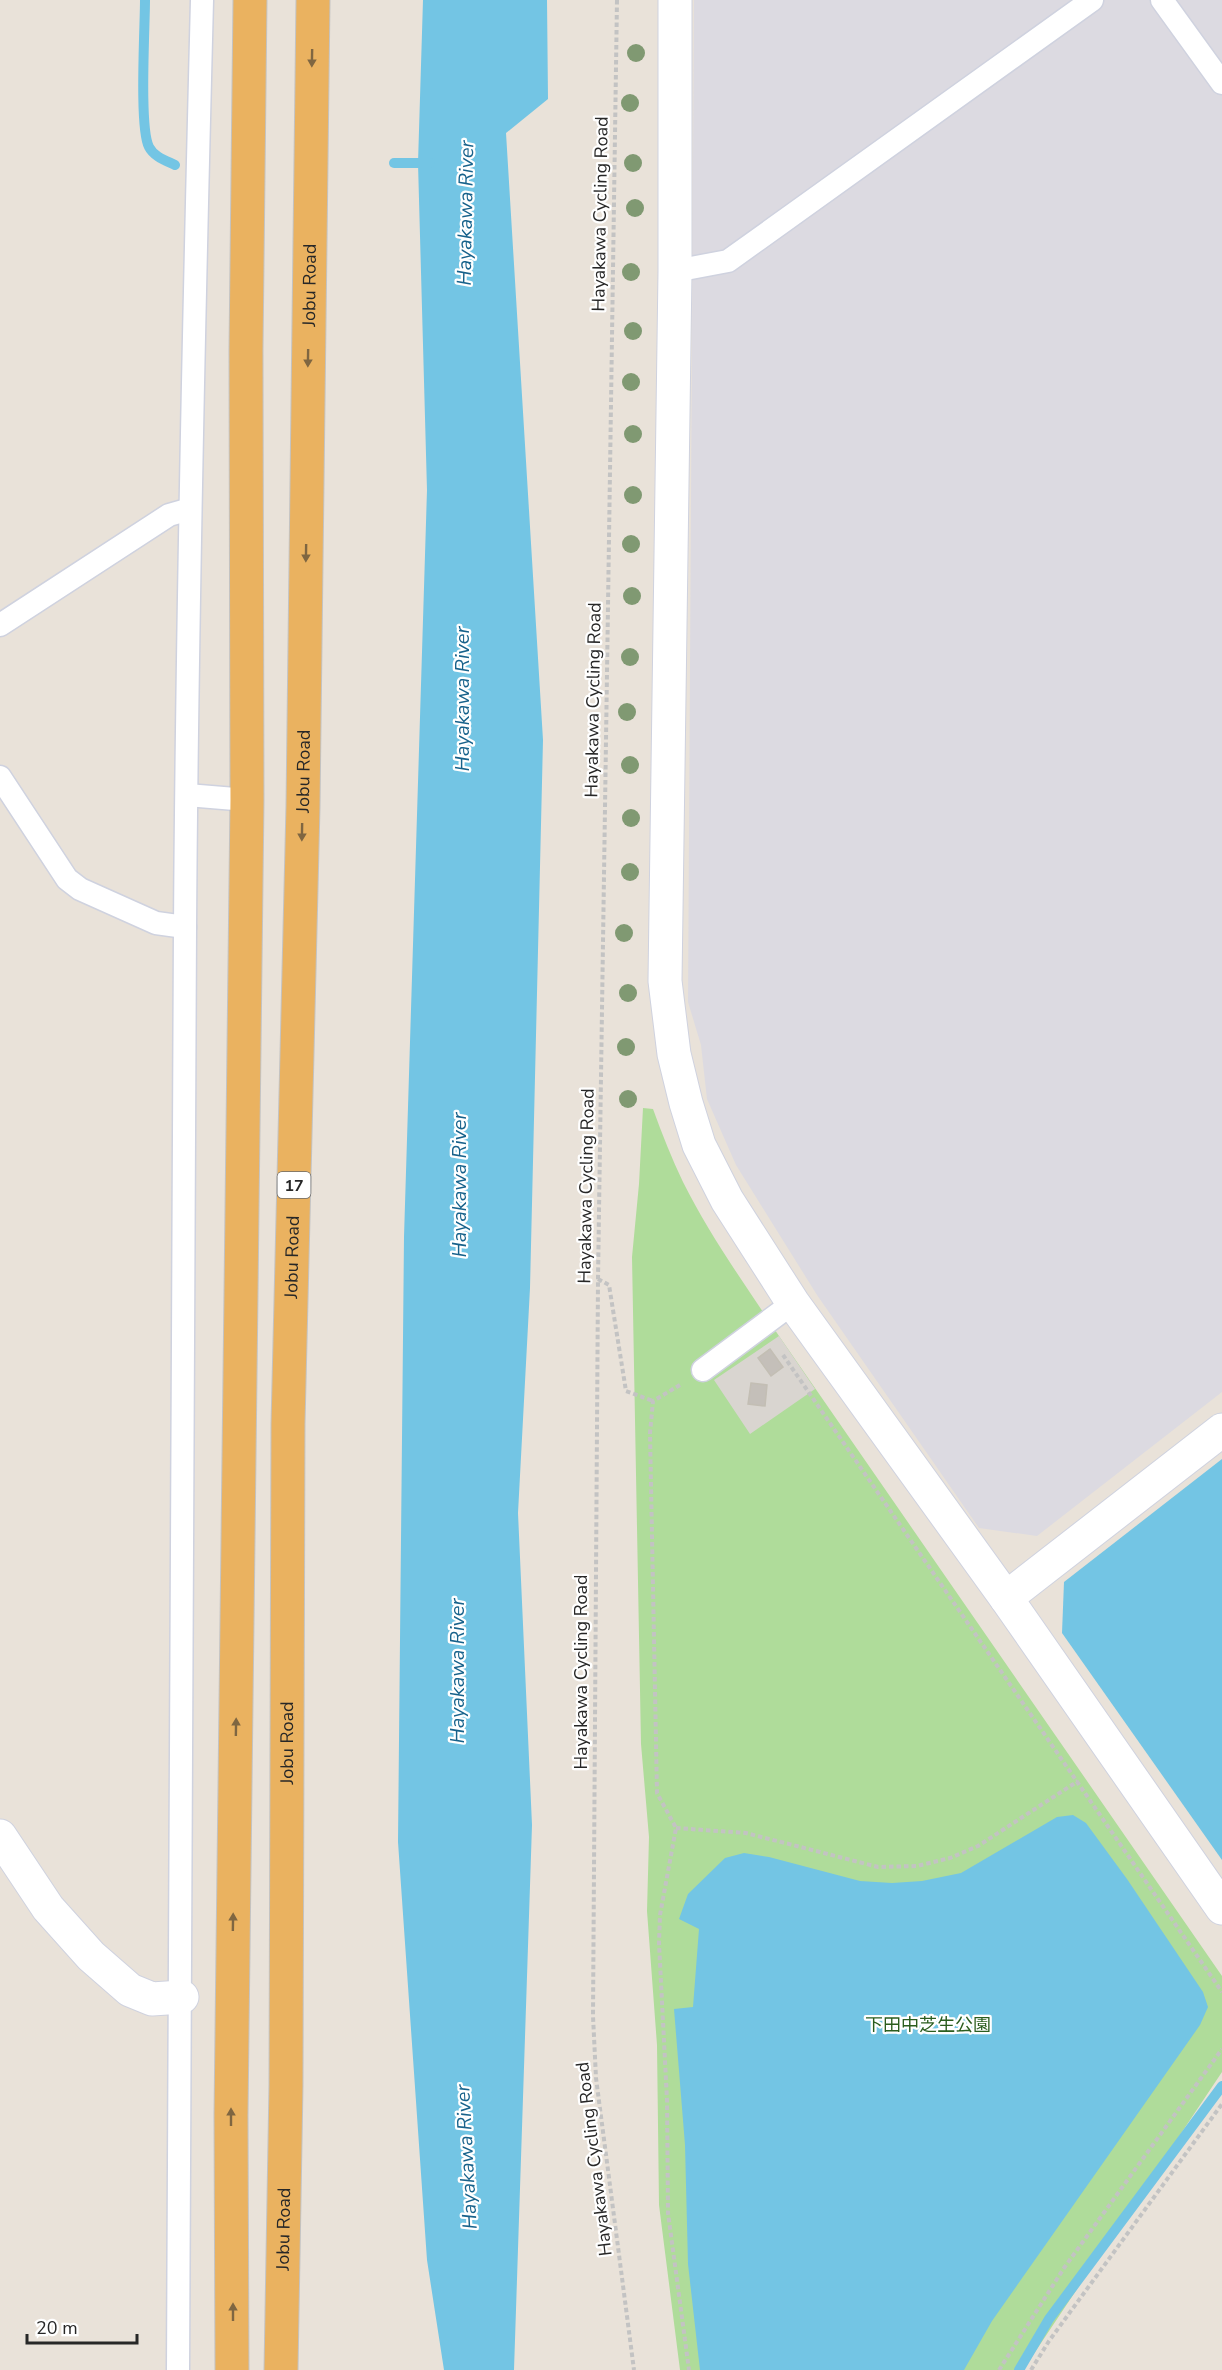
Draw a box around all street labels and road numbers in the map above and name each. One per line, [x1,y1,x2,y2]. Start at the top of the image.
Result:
street label: Hayakawa Cycling Road [586,116,614,312]
street label: Jobu Road [297,244,322,328]
street label: Hayakawa Cycling Road [579,602,607,798]
street label: Jobu Road [291,730,316,814]
street label: Hayakawa Cycling Road [572,1088,600,1284]
road number: 17 [278,1172,310,1198]
street label: Jobu Road [279,1215,305,1300]
street label: Hayakawa Cycling Road [569,1574,593,1770]
street label: Jobu Road [275,1702,299,1786]
street label: Hayakawa Cycling Road [570,2061,618,2257]
street label: Jobu Road [271,2187,296,2272]

